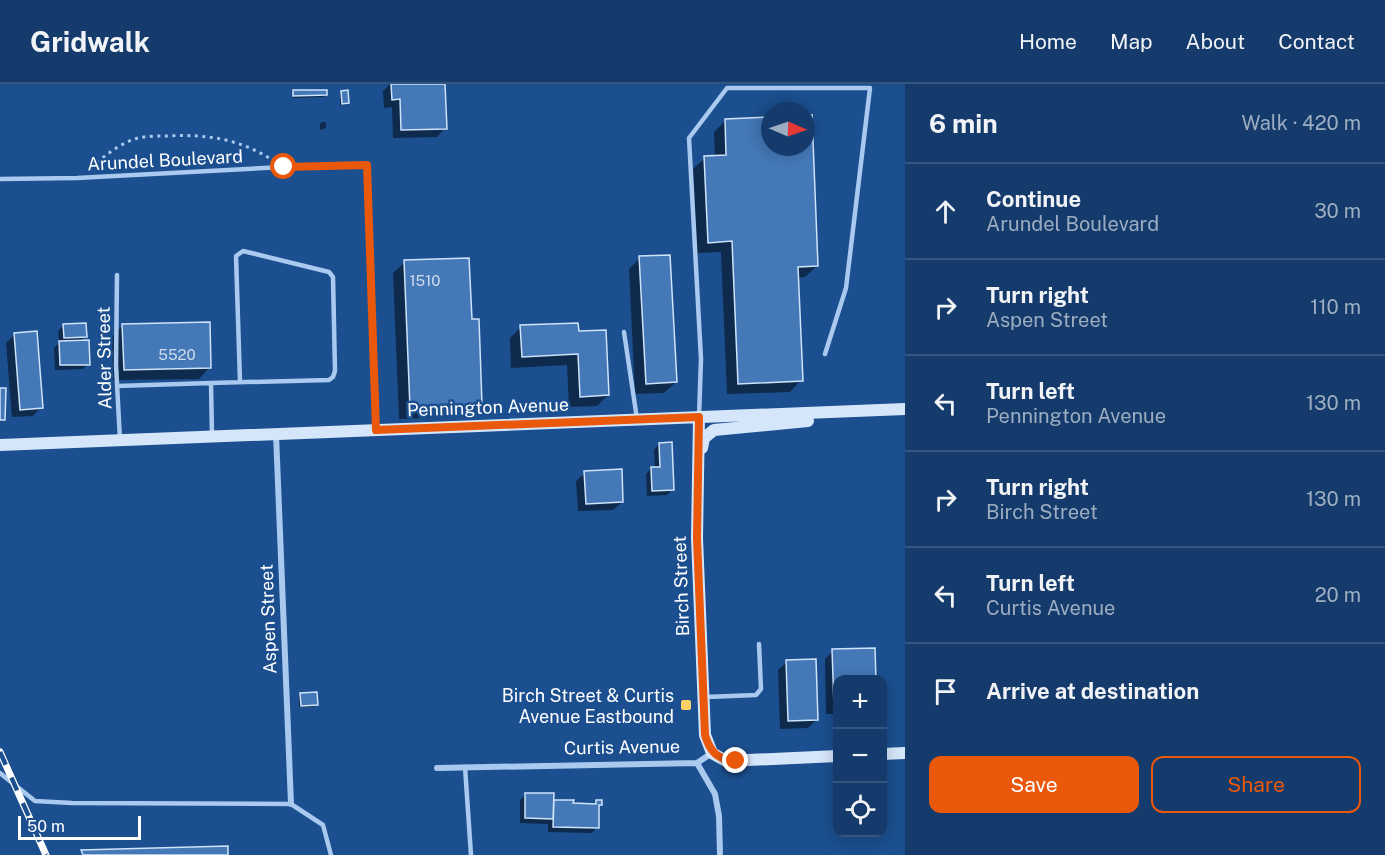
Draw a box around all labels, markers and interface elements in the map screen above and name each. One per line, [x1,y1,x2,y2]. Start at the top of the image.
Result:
text: Gridwalk [30,25,150,58]
text: Home [1019,29,1077,54]
text: Map [1110,29,1153,54]
text: About [1186,29,1245,54]
text: Contact [1278,29,1355,54]
north arrow [761,102,815,156]
text: 6 min [929,108,998,139]
text: Walk · 420 m [1241,111,1361,135]
street label: Arundel Boulevard [87,145,243,175]
route start [270,153,296,179]
text: Continue [986,186,1081,212]
icon: ahead [929,195,962,228]
text: 30 m [1314,199,1361,223]
text: Arundel Boulevard [986,212,1159,236]
house number: 1510 [410,272,441,289]
text: Turn right [986,282,1089,308]
icon: right [929,291,962,324]
text: 110 m [1310,295,1361,319]
street label: Alder Street [93,306,115,410]
text: Aspen Street [986,308,1108,332]
house number: 5520 [158,346,196,363]
text: Turn left [986,378,1075,404]
icon: left [929,387,962,420]
text: 130 m [1306,391,1361,415]
street label: Pennington Avenue [407,394,569,420]
text: Pennington Avenue [986,404,1166,428]
text: Turn right [986,474,1089,500]
icon: right [929,483,962,516]
text: 130 m [1306,487,1361,511]
text: Birch Street [986,500,1098,524]
street label: Birch Street [669,535,693,637]
street label: Aspen Street [256,564,280,674]
text: Turn left [986,570,1075,596]
icon: left [929,579,962,612]
text: 20 m [1315,583,1361,607]
text: Curtis Avenue [986,596,1115,620]
map controls [833,675,887,837]
button: + [833,675,887,729]
icon: arrive [929,675,962,708]
text: Arrive at destination [986,678,1199,704]
place label: Birch Street & Curtis Avenue Eastbound [502,685,674,727]
marker: Birch Street & Curtis Avenue Eastbound [679,698,693,712]
button: − [833,729,887,783]
street label: Curtis Avenue [564,735,680,759]
route end [722,747,748,773]
button: Save [929,756,1139,813]
button: Share [1151,756,1361,813]
button: locate [833,783,887,837]
scale bar [18,813,141,840]
text: 50 m [27,817,65,836]

